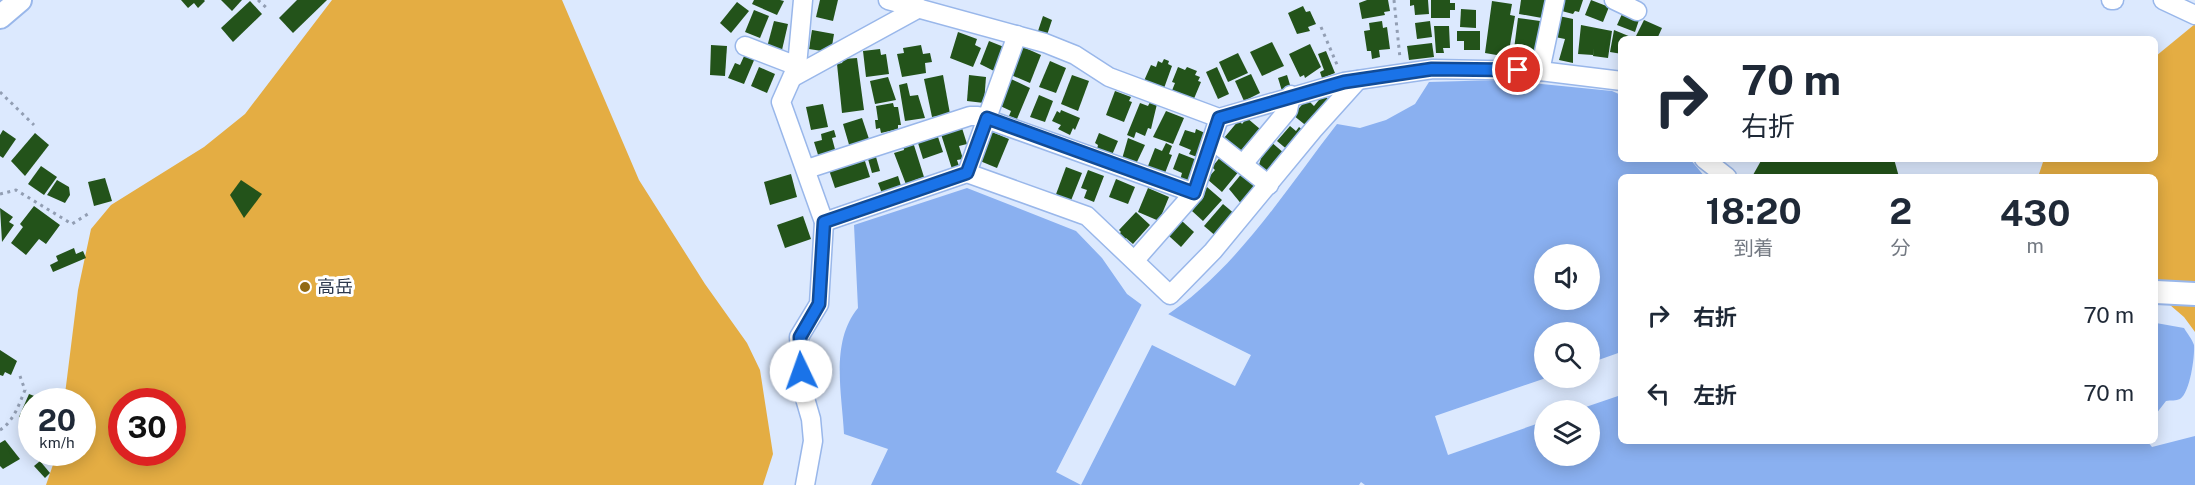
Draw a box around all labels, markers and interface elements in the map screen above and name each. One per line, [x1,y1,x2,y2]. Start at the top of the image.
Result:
pin [1492,44,1543,95]
icon: arrive [1501,53,1534,86]
text: 70 m [1741,55,1841,104]
icon: right [1642,60,1720,138]
text: 右折 [1741,110,1795,142]
text: 18:20 [1706,190,1802,232]
text: 2 [1889,190,1912,232]
text: 430 [2000,192,2070,234]
text: m [2026,234,2044,258]
text: 到着 [1734,236,1774,260]
text: 分 [1891,236,1911,260]
map controls [1534,244,1600,466]
button: sound [1534,244,1600,310]
place label: 高岳 [317,276,353,297]
marker: 高岳 [298,280,312,294]
icon: right [1642,299,1675,332]
text: 70 m [2083,302,2134,328]
text: 右折 [1693,304,1737,330]
button: search [1534,322,1600,388]
position arrow [769,339,833,403]
icon: left [1642,377,1675,410]
text: 70 m [2083,380,2134,406]
text: 左折 [1693,382,1737,408]
speed limit sign: 30 [108,388,186,466]
button: layers [1534,400,1600,466]
text: 20 [38,402,76,438]
text: km/h [39,434,75,451]

